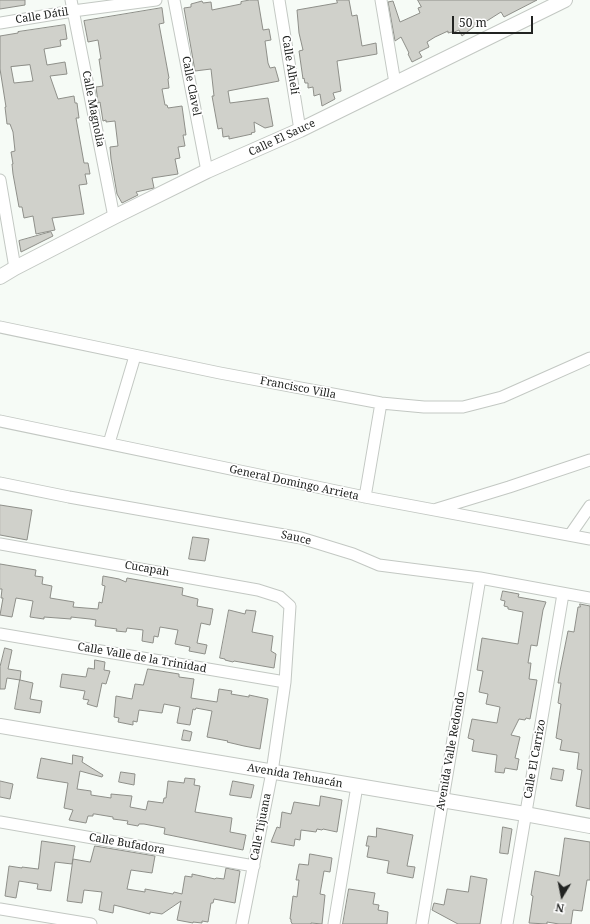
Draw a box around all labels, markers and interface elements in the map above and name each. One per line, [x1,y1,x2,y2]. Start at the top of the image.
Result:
street label: Calle Dátil [15,5,69,27]
scale bar [454,8,535,34]
text: 50 m [459,14,487,31]
street label: Calle Alhelí [279,35,301,95]
street label: Calle Clavel [179,55,203,117]
street label: Calle Magnolia [79,70,107,148]
street label: Calle El Sauce [247,117,317,159]
street label: Francisco Villa [259,374,337,402]
street label: General Domingo Arrieta [228,463,360,503]
street label: Sauce [280,528,312,548]
street label: Cucapah [124,559,170,579]
street label: Calle Valle de la Trinidad [76,640,208,676]
street label: Avenida Valle Redondo [434,690,468,812]
street label: Calle El Carrizo [522,718,548,800]
street label: Avenida Tehuacán [246,761,344,791]
street label: Calle Tijuana [248,792,274,862]
street label: Calle Bufadora [88,831,166,857]
north arrow [542,876,582,916]
text: N [554,900,565,916]

